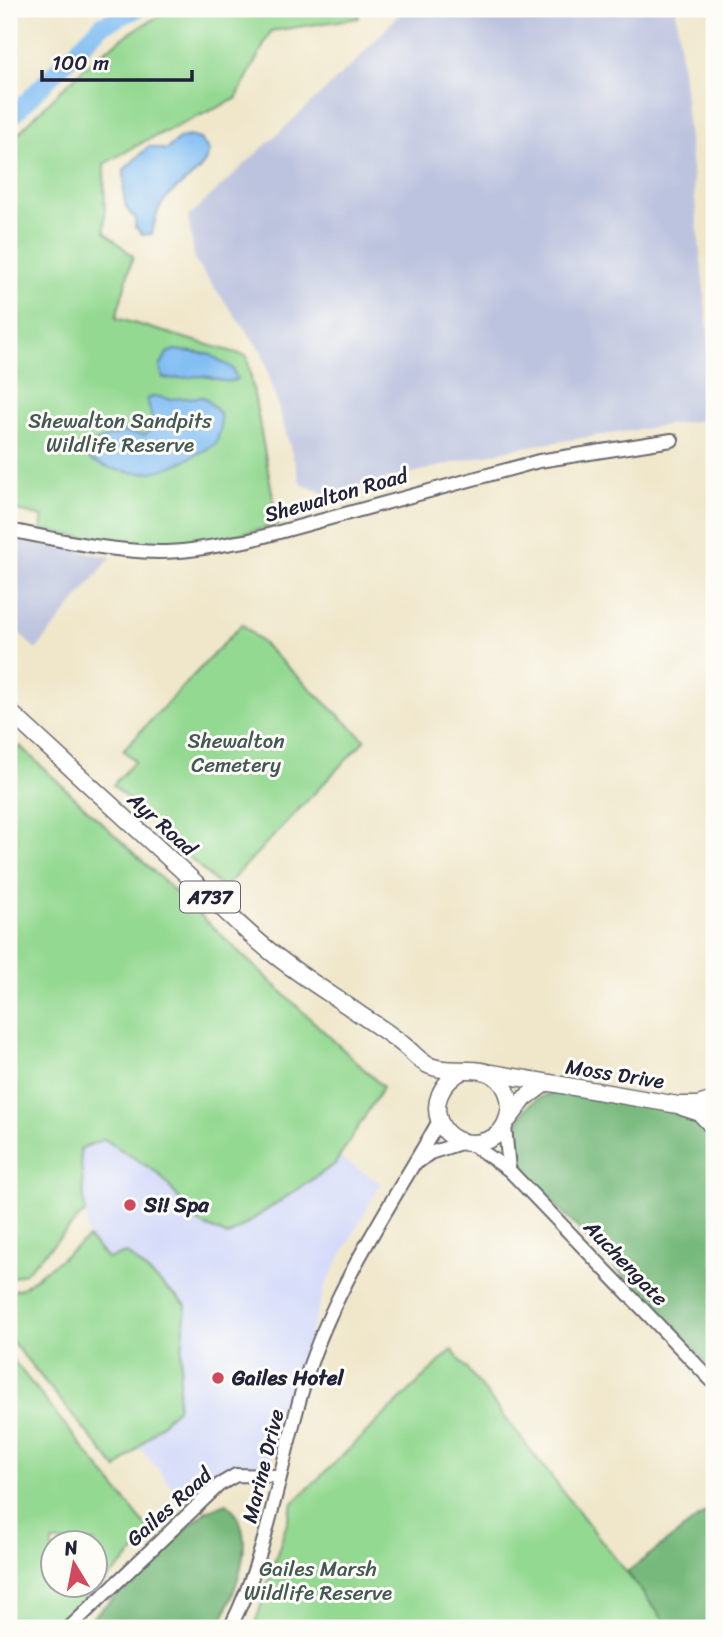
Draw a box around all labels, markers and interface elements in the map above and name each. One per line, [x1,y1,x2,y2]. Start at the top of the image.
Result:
scale bar [42,38,192,82]
text: 100 m [52,44,109,82]
park label: Shewalton Sandpits Wildlife Reserve [28,402,212,464]
street label: Shewalton Road [260,456,414,534]
park label: Shewalton Cemetery [188,722,284,784]
street label: Ayr Road [117,781,207,867]
road number: A737 [180,882,240,912]
street label: Moss Drive [563,1047,667,1101]
place label: Si! Spa [143,1186,210,1224]
marker: Si! Spa [122,1197,138,1213]
street label: Auchengate [573,1210,678,1316]
place label: Gailes Hotel [231,1359,344,1397]
marker: Gailes Hotel [210,1370,226,1386]
street label: Marine Drive [230,1405,296,1527]
street label: Gailes Road [117,1456,222,1556]
north arrow [38,1528,108,1598]
text: N [61,1530,81,1565]
park label: Gailes Marsh Wildlife Reserve [244,1550,392,1612]

